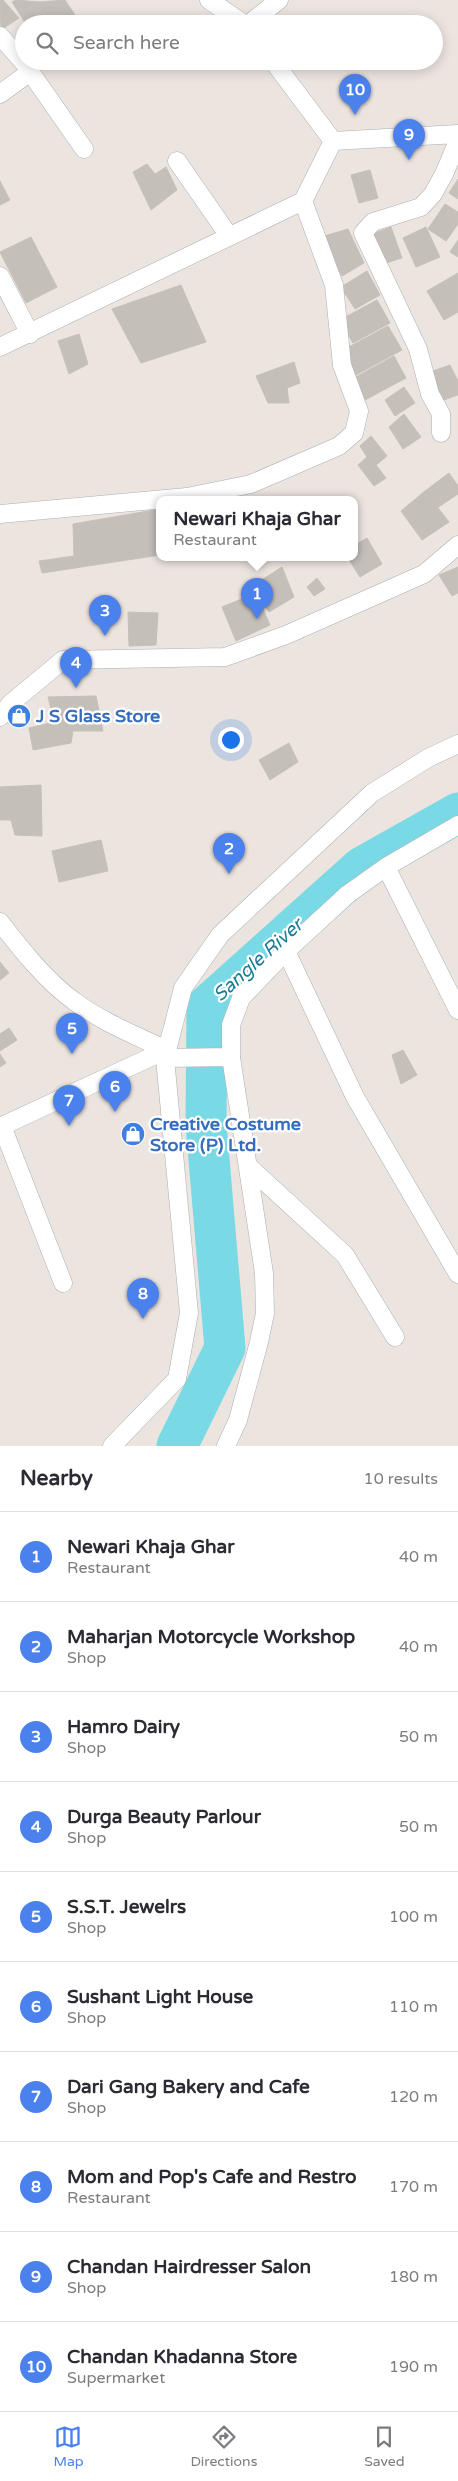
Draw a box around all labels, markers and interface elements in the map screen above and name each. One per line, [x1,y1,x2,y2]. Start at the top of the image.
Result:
search box [15,15,443,70]
icon: search [33,29,61,57]
text: Search here [73,32,180,54]
pin: 10 [339,74,371,115]
pin: 9 [393,119,425,160]
popup [156,496,358,561]
text: Newari Khaja Ghar [173,508,341,530]
text: Restaurant [173,530,257,550]
pin: 1 [241,578,273,619]
pin: 3 [89,595,121,636]
pin: 4 [60,647,92,688]
shop icon: J S Glass Store [6,703,32,729]
place label: J S Glass Store [35,705,160,727]
your location [218,727,244,753]
pin: 2 [213,833,245,874]
water label: Sangle River [209,912,309,1006]
pin: 5 [56,1013,88,1054]
pin: 6 [99,1071,131,1112]
pin: 7 [53,1085,85,1126]
place label: Creative Costume Store (P) Ltd. [150,1113,301,1156]
shop icon: Creative Costume Store (P) Ltd. [120,1121,146,1147]
pin: 8 [127,1278,159,1319]
text: Nearby [20,1466,93,1491]
text: 10 results [364,1469,438,1489]
text: Newari Khaja Ghar [67,1536,235,1558]
text: 1 [31,1547,41,1567]
text: 40 m [399,1547,438,1567]
text: Restaurant [67,1558,151,1578]
text: Maharjan Motorcycle Workshop [67,1626,355,1648]
text: 2 [31,1637,41,1657]
text: 40 m [399,1637,438,1657]
text: Shop [67,1648,106,1668]
text: Hamro Dairy [67,1716,180,1738]
text: 3 [31,1727,41,1747]
text: 50 m [399,1727,438,1747]
text: Shop [67,1738,106,1758]
text: Durga Beauty Parlour [67,1806,261,1828]
text: 4 [31,1817,41,1837]
text: 50 m [399,1817,438,1837]
text: Shop [67,1828,106,1848]
text: S.S.T. Jewelrs [67,1896,186,1918]
text: 5 [31,1907,41,1927]
text: 100 m [389,1907,438,1927]
text: Shop [67,1918,106,1938]
text: Sushant Light House [67,1986,253,2008]
text: 6 [31,1997,41,2017]
text: 110 m [389,1997,438,2017]
text: Shop [67,2008,106,2028]
text: Dari Gang Bakery and Cafe [67,2076,310,2098]
text: 7 [31,2087,41,2107]
text: 120 m [389,2087,438,2107]
text: Shop [67,2098,106,2118]
text: Mom and Pop's Cafe and Restro [67,2166,357,2188]
text: 8 [31,2177,41,2197]
text: 170 m [389,2177,438,2197]
text: Restaurant [67,2188,151,2208]
text: Chandan Hairdresser Salon [67,2256,311,2278]
text: 9 [31,2267,41,2287]
text: 180 m [389,2267,438,2287]
text: Shop [67,2278,106,2298]
text: Chandan Khadanna Store [67,2346,297,2368]
text: 10 [26,2357,46,2377]
text: 190 m [389,2357,438,2377]
text: Supermarket [67,2368,165,2388]
tab: Map [53,2423,84,2470]
tab: Directions [190,2423,257,2470]
tab: Saved [364,2423,405,2470]

